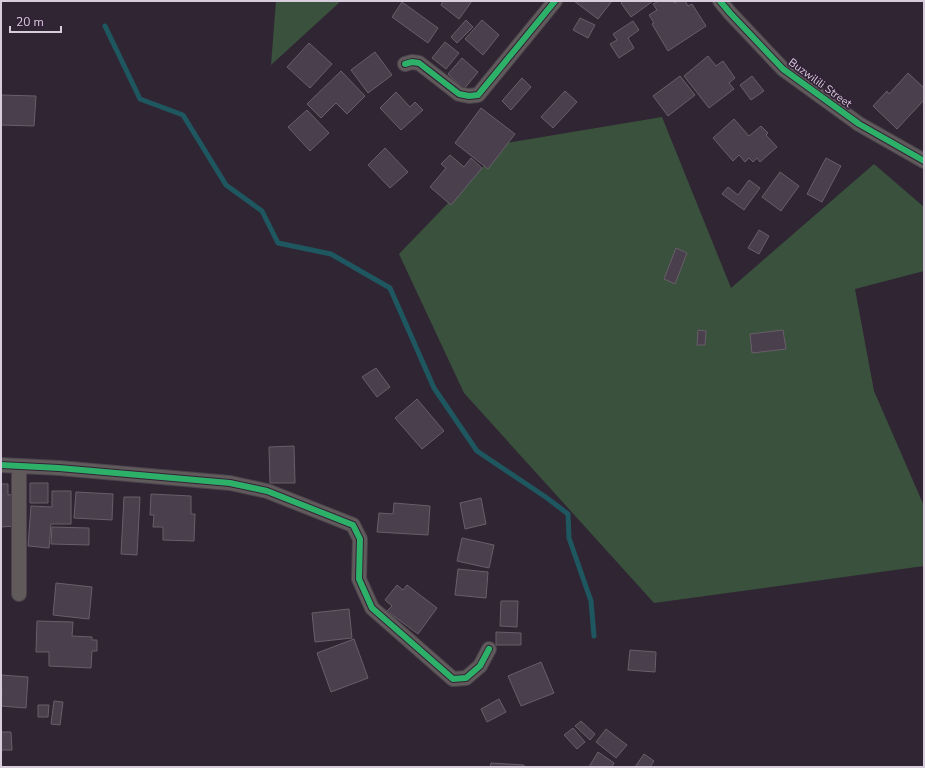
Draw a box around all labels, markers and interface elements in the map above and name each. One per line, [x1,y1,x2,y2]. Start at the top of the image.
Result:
scale bar [10,8,61,34]
text: 20 m [16,14,44,30]
street label: Buzwilili Street [785,55,855,111]

